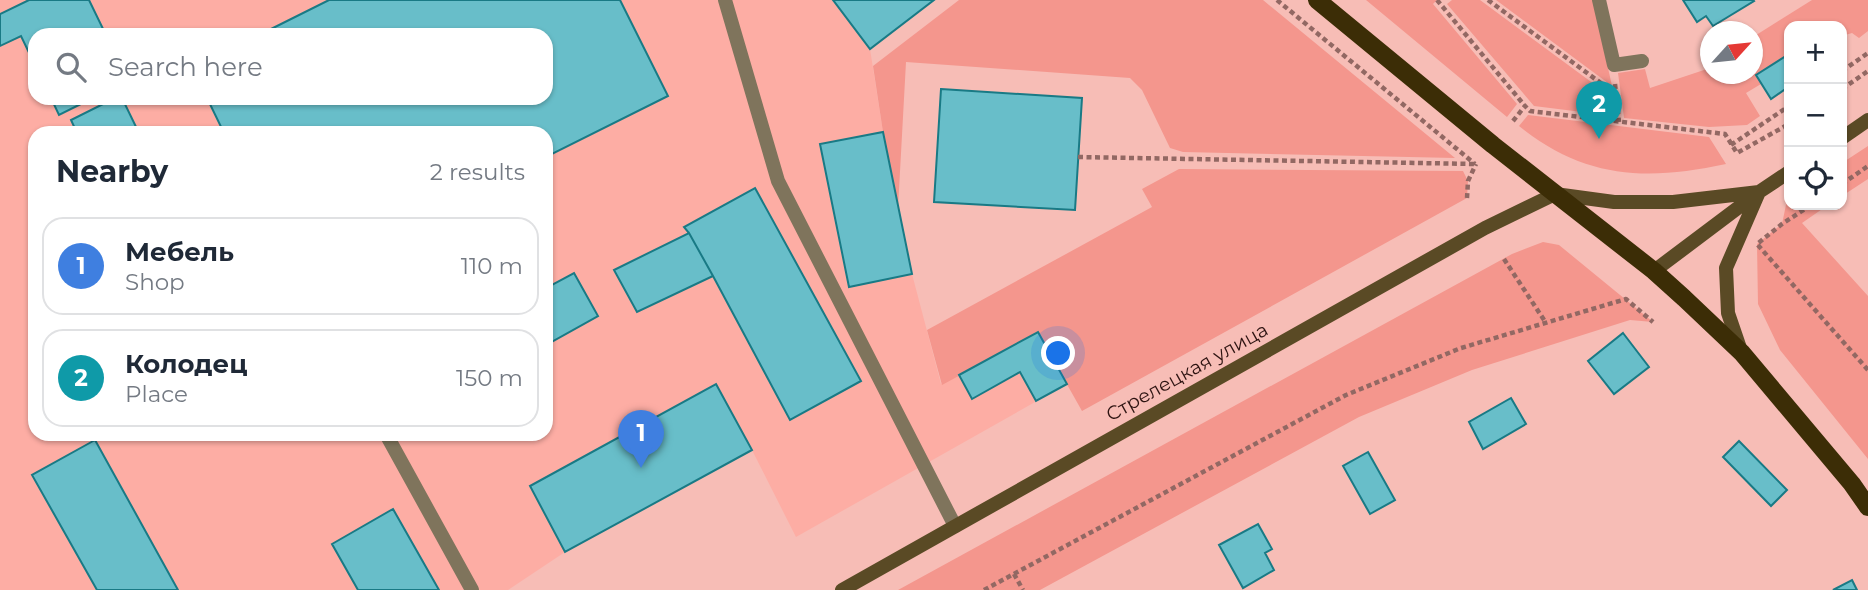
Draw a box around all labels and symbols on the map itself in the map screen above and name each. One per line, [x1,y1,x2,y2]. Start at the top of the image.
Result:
north arrow [1700,21,1763,84]
pin: 2 [1576,81,1622,139]
street label: Стрелецкая улица [1102,318,1272,426]
your location [1041,336,1075,370]
pin: 1 [618,410,664,468]

